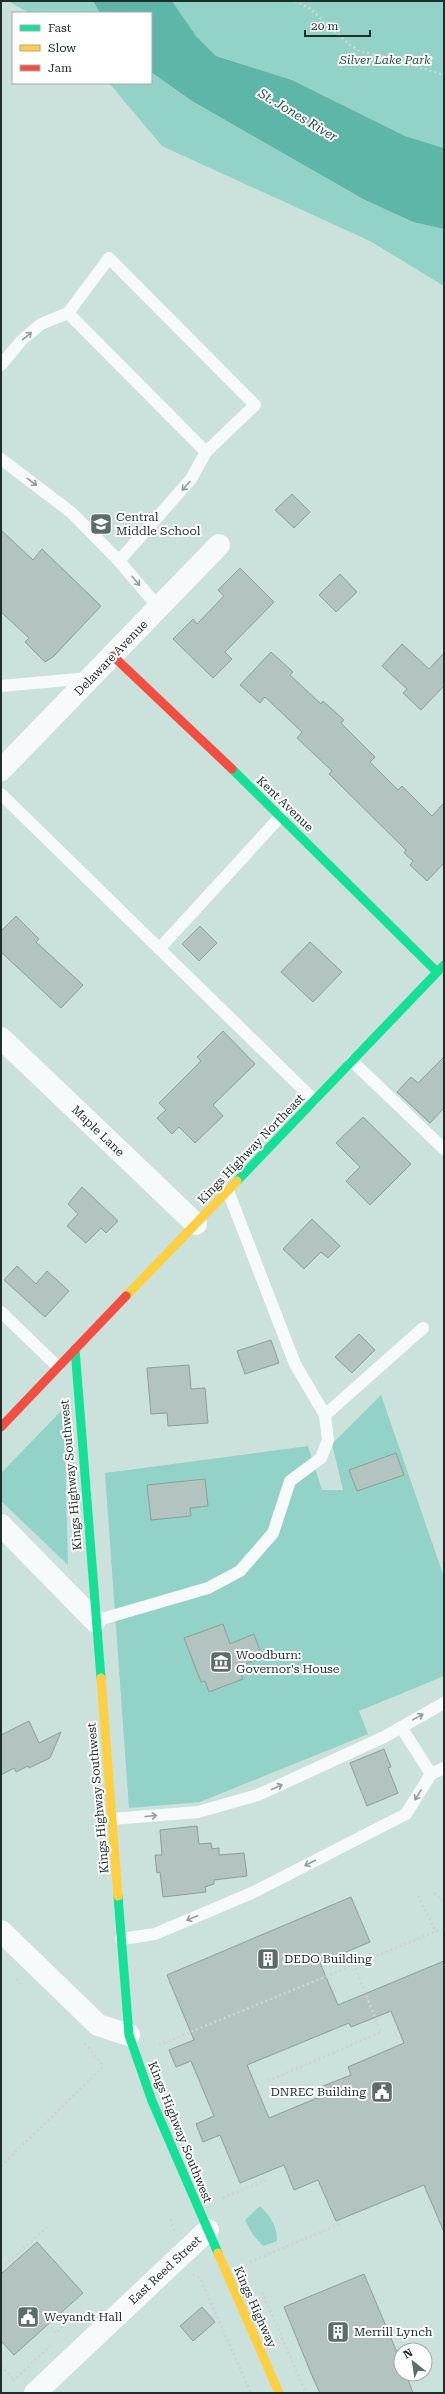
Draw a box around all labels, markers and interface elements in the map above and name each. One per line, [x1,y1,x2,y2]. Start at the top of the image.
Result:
legend [12,12,152,84]
scale bar [305,12,370,38]
text: 20 m [311,19,338,33]
text: Fast [48,21,72,35]
text: Slow [48,41,76,55]
park label: Silver Lake Park [339,53,431,67]
text: Jam [48,61,72,75]
water label: St. Jones River [255,85,341,145]
one-way arrow [21,331,32,340]
one-way arrow [27,478,38,487]
one-way arrow [181,480,190,491]
place label: Central Middle School [116,510,201,538]
school or university icon: Central Middle School [88,511,114,537]
one-way arrow [132,576,141,587]
street label: Delaware Avenue [71,617,151,699]
street label: Kent Avenue [254,773,317,835]
street label: Kings Highway Northeast [195,1091,308,1207]
street label: Maple Lane [69,1103,127,1160]
street label: Kings Highway Southwest [57,1399,85,1551]
place label: Woodburn: Governor's House [236,1648,340,1676]
museum icon: Woodburn: Governor's House [208,1649,234,1675]
one-way arrow [412,1712,424,1720]
street label: Kings Highway Southwest [84,1722,112,1874]
one-way arrow [270,1783,282,1790]
one-way arrow [413,1789,421,1801]
one-way arrow [144,1813,157,1820]
one-way arrow [304,1860,316,1867]
one-way arrow [187,1915,199,1922]
building icon: DEDO Building [255,1946,281,1972]
place label: DEDO Building [284,1952,372,1966]
street label: Kings Highway Southwest [145,2059,215,2205]
public building icon: DNREC Building [369,2079,395,2105]
place label: DNREC Building [271,2085,366,2099]
street label: East Reed Street [126,2232,205,2307]
street label: Kings Highway [231,2264,279,2350]
public building icon: Weyandt Hall [15,2304,41,2330]
place label: Weyandt Hall [44,2310,123,2324]
building icon: Merrill Lynch [325,2319,351,2345]
place label: Merrill Lynch [354,2325,433,2339]
north arrow [393,2342,433,2382]
text: N [401,2346,416,2362]

